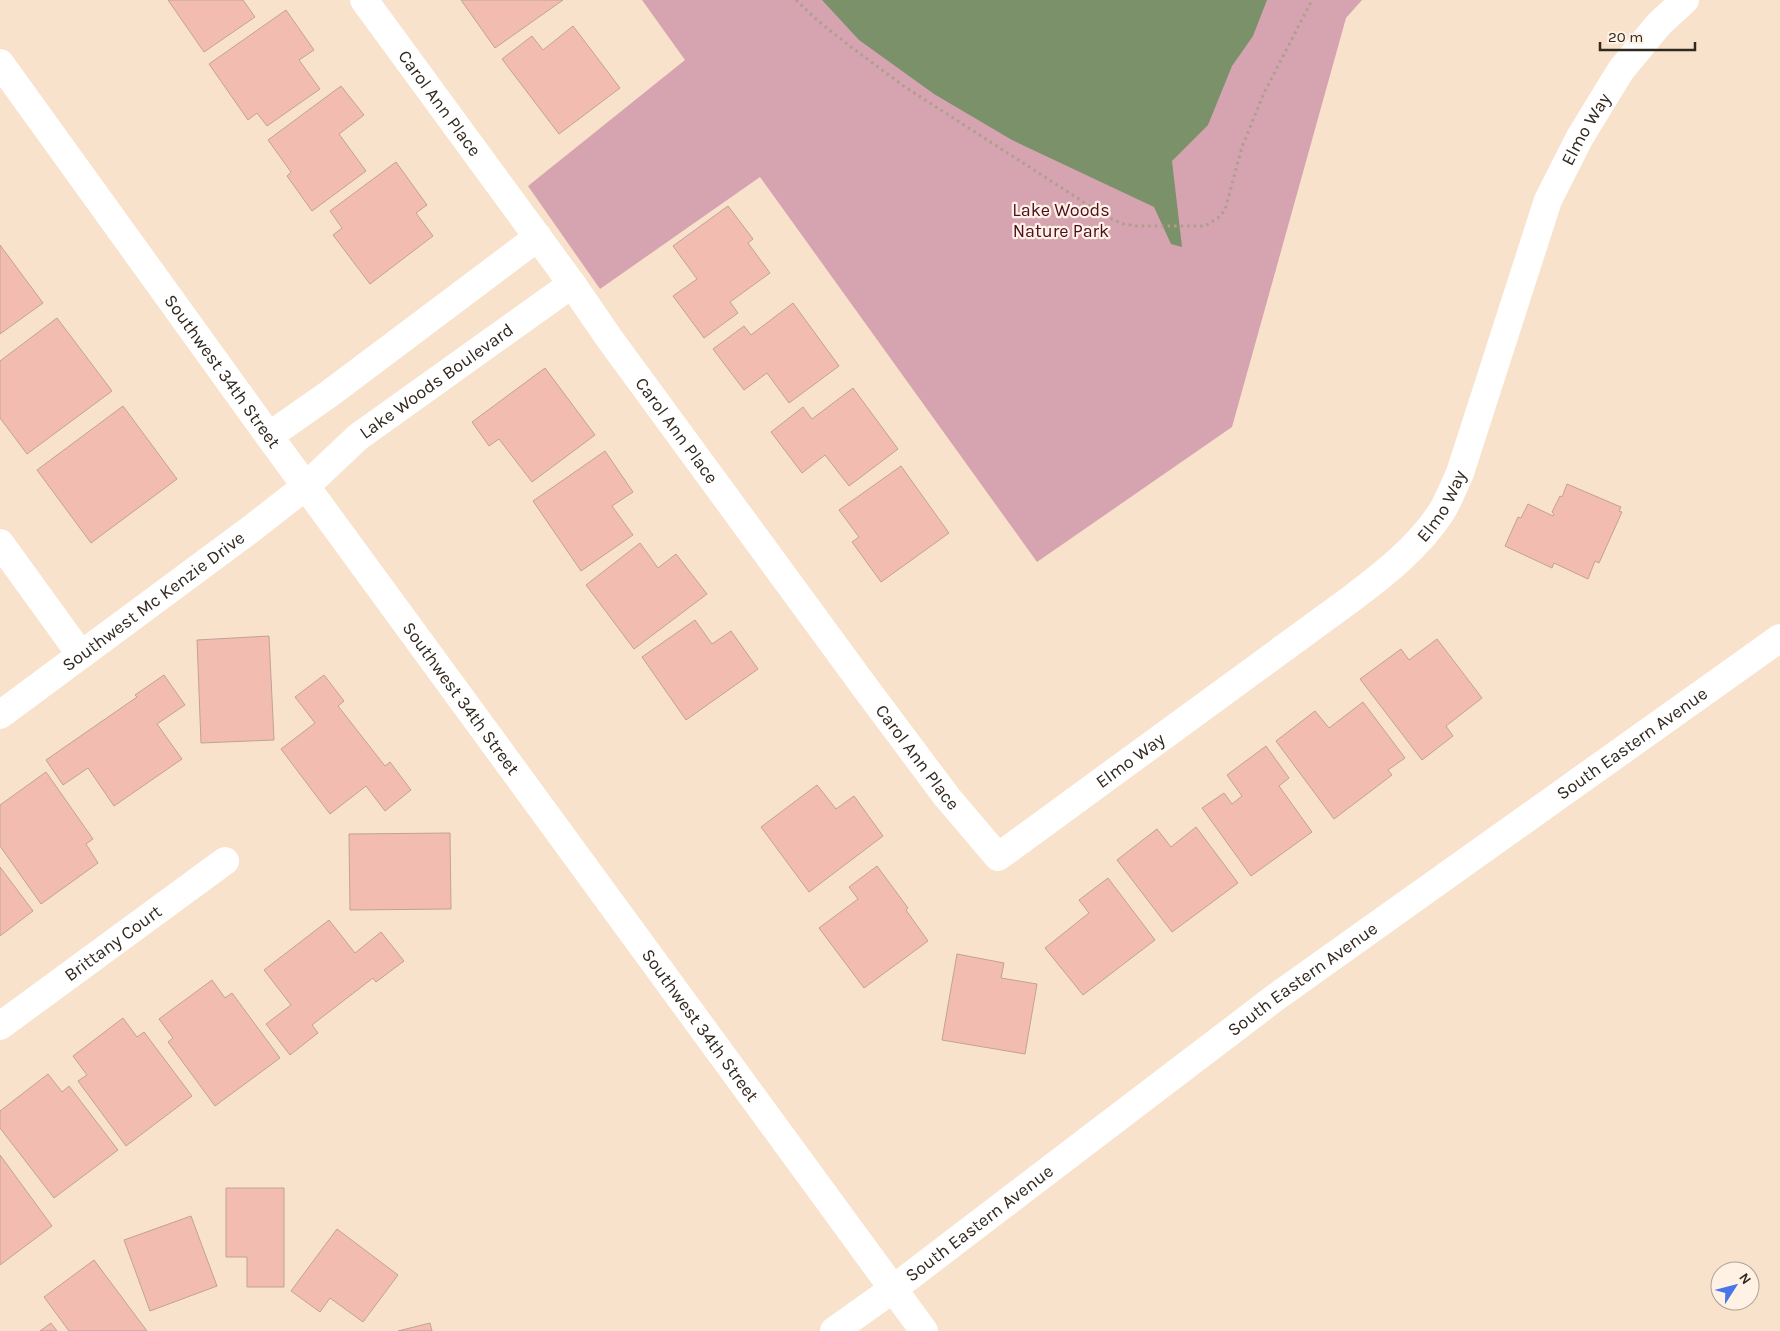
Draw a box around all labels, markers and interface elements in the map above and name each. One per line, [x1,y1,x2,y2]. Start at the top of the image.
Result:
scale bar [1600,20,1695,52]
text: 20 m [1608,28,1643,46]
street label: Carol Ann Place [393,46,486,161]
street label: Elmo Way [1556,88,1616,169]
park label: Lake Woods Nature Park [1012,199,1110,242]
street label: Southwest 34th Street [159,290,285,453]
street label: Lake Woods Boulevard [355,319,518,443]
street label: Carol Ann Place [630,373,723,488]
street label: Elmo Way [1412,466,1471,547]
street label: Southwest Mc Kenzie Drive [58,526,249,676]
street label: Southwest 34th Street [398,618,524,779]
street label: South Eastern Avenue [1552,682,1712,805]
street label: Carol Ann Place [871,700,964,815]
street label: Elmo Way [1091,728,1169,793]
street label: Brittany Court [60,900,166,986]
street label: South Eastern Avenue [1223,917,1382,1041]
street label: Southwest 34th Street [637,944,764,1106]
street label: South Eastern Avenue [901,1160,1058,1287]
north arrow [1710,1261,1760,1311]
text: N [1735,1270,1755,1288]

